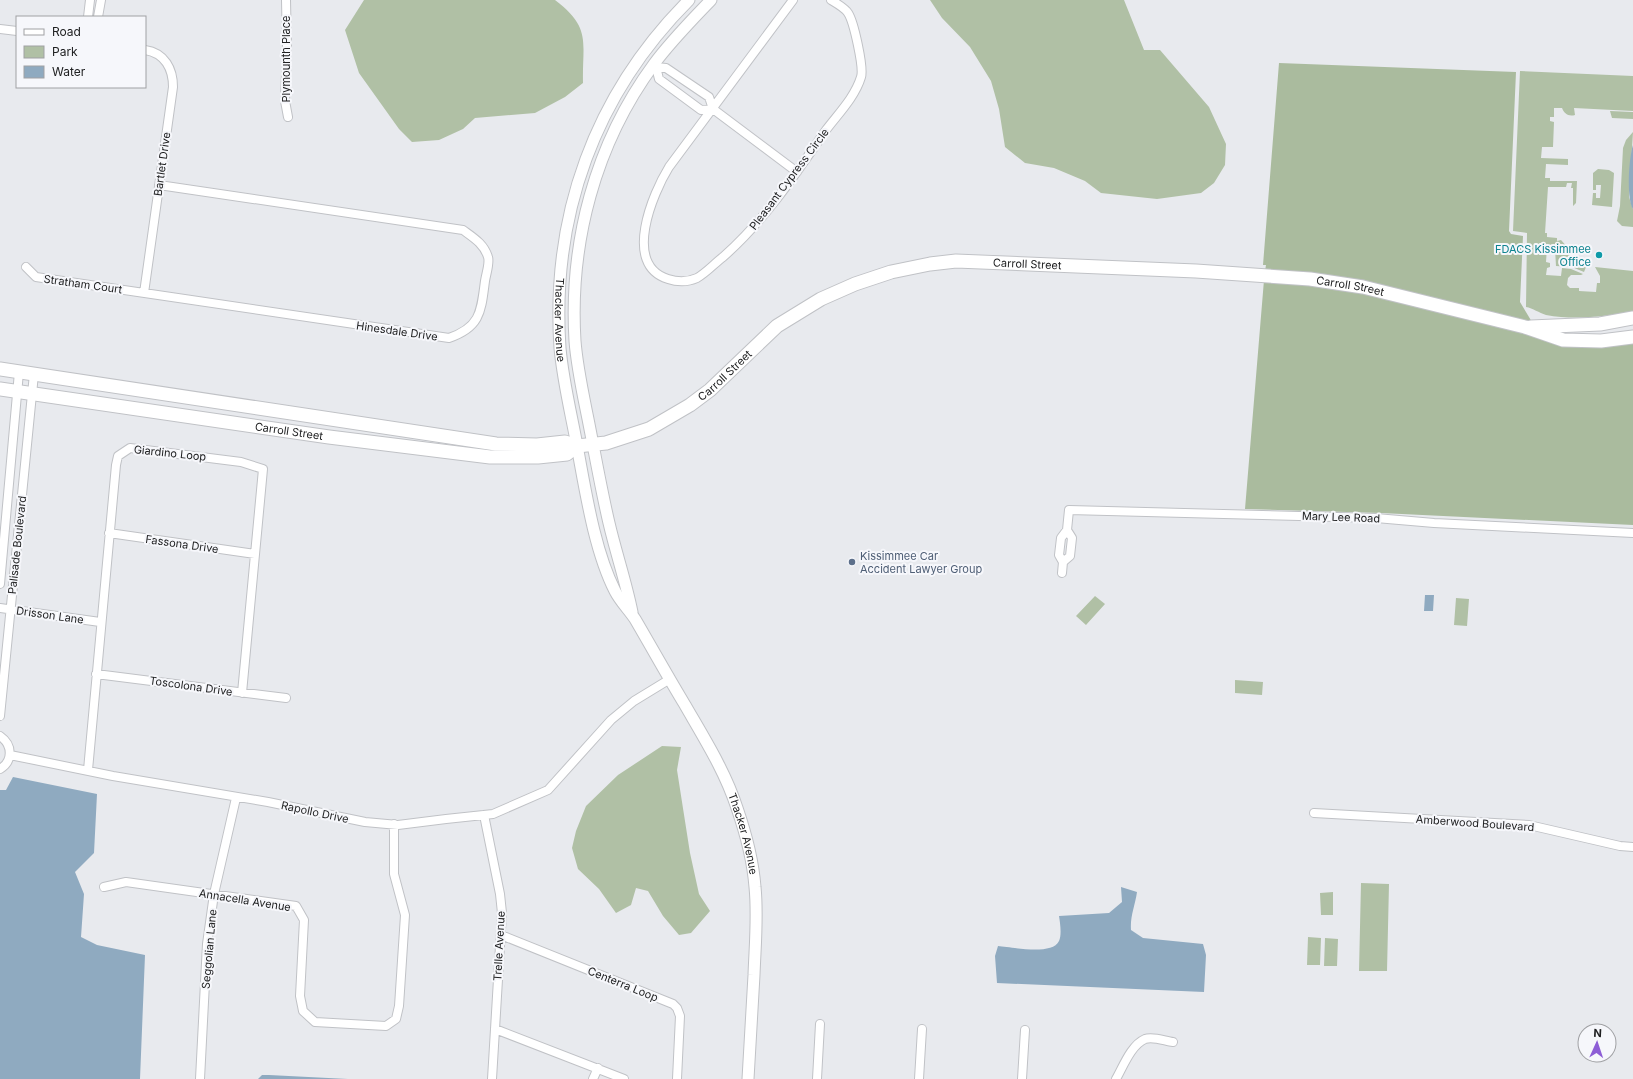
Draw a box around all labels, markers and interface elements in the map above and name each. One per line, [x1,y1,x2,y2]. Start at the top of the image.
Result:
legend [16,16,146,88]
street label: Plymounth Place [279,16,293,102]
text: Road [52,24,81,39]
text: Park [52,44,78,59]
text: Water [52,64,86,79]
street label: Pleasant Cypress Circle [746,125,832,233]
street label: Bartlet Drive [151,131,173,197]
place label: FDACS Kissimmee Office [1495,242,1591,269]
marker: FDACS Kissimmee Office [1594,250,1604,260]
street label: Carroll Street [993,256,1062,272]
street label: Stratham Court [43,272,124,296]
street label: Carroll Street [1315,273,1386,299]
street label: Thacker Avenue [552,277,568,363]
street label: Hinesdale Drive [355,318,439,344]
street label: Carroll Street [695,347,755,404]
street label: Carroll Street [254,419,324,443]
street label: Giardino Loop [133,442,207,464]
street label: Palisade Boulevard [5,495,29,595]
street label: Mary Lee Road [1302,509,1380,525]
street label: Fassona Drive [145,532,219,556]
place label: Kissimmee Car Accident Lawyer Group [860,549,982,576]
marker: Kissimmee Car Accident Lawyer Group [847,557,857,567]
street label: Drisson Lane [15,603,85,627]
street label: Toscolona Drive [149,673,233,699]
street label: Thacker Avenue [725,791,761,876]
street label: Rapollo Drive [280,798,350,826]
street label: Amberwood Boulevard [1415,812,1535,834]
street label: Annacella Avenue [198,886,292,914]
street label: Seggolian Lane [199,909,219,989]
street label: Trelle Avenue [490,911,508,981]
street label: Centerra Loop [586,964,661,1005]
north arrow [1577,1023,1617,1063]
text: N [1593,1026,1602,1040]

